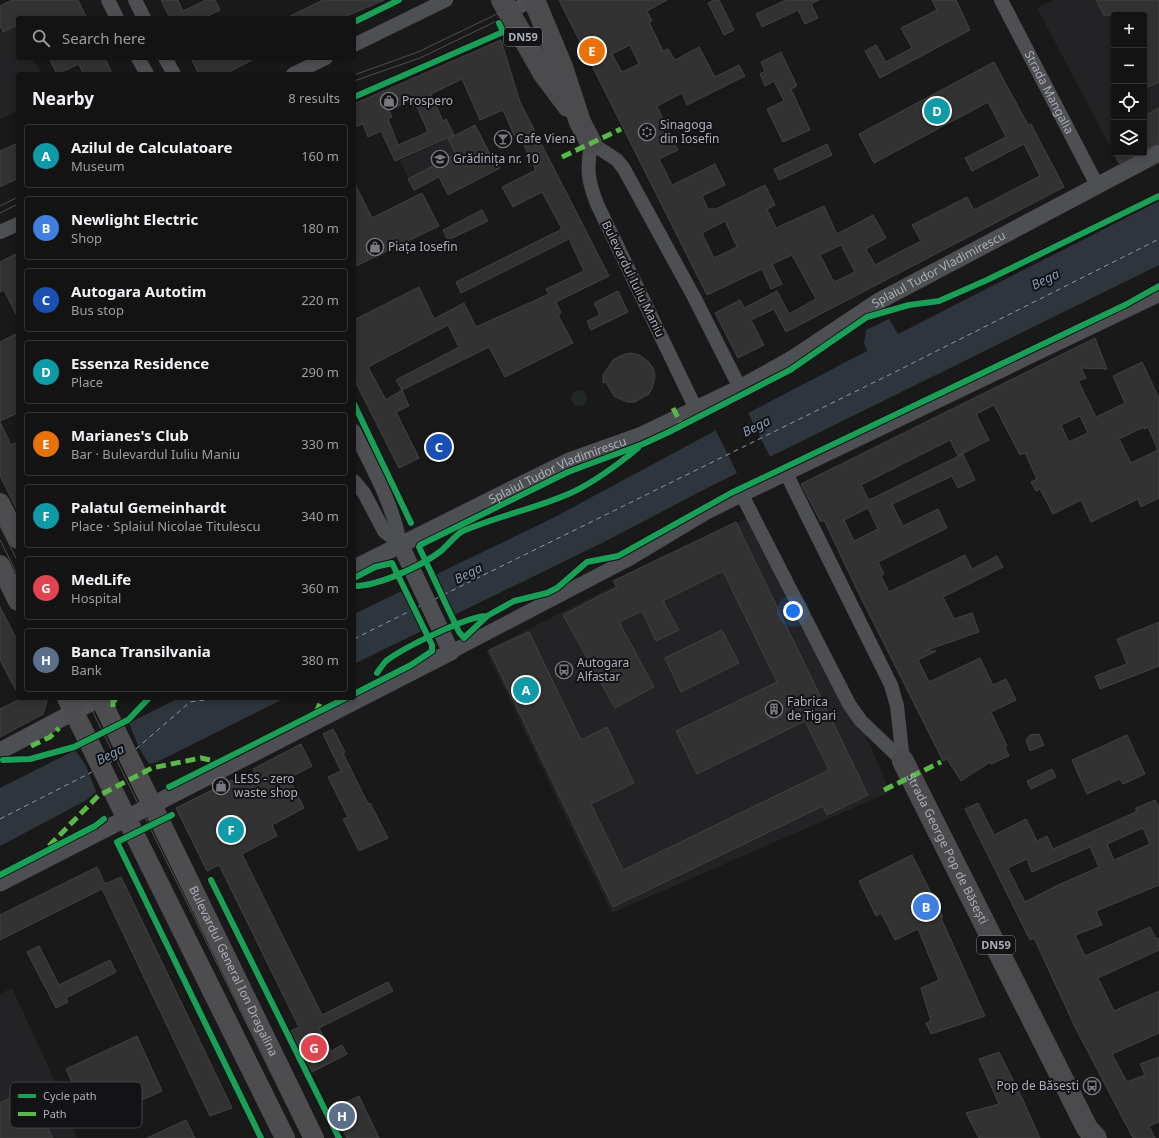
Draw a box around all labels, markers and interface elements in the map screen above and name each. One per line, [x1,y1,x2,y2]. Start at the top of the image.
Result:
map controls [1111,12,1147,156]
button: + [1111,12,1147,48]
search box [16,16,356,60]
icon: search [30,27,52,49]
text: Search here [62,28,145,48]
road number: DN59 [504,28,542,46]
pin: E [579,36,605,66]
street label: Strada Mangalia [1021,47,1078,137]
button: − [1111,48,1147,84]
button: locate [1111,84,1147,120]
text: Nearby [32,87,94,110]
text: 8 results [288,89,340,107]
shop icon: Prospero [379,91,399,111]
place label: Prospero [402,92,453,109]
pin: D [924,96,950,126]
place label: Sinagoga din Iosefin [660,116,720,147]
button: layers [1111,120,1147,156]
synagogue icon: Sinagoga din Iosefin [637,122,657,142]
bar icon: Cafe Viena [493,129,513,149]
place label: Cafe Viena [516,130,576,147]
text: Azilul de Calculatoare [71,137,232,157]
text: A [42,147,51,165]
text: 160 m [301,147,339,165]
school or university icon: Grădinița nr. 10 [430,149,450,169]
place label: Grădinița nr. 10 [453,150,539,167]
text: Museum [71,157,125,175]
text: Newlight Electric [71,209,198,229]
street label: Bulevardul Iuliu Maniu [598,218,669,340]
text: B [42,219,50,237]
text: 180 m [301,219,339,237]
street label: Splaiul Tudor Vladimirescu [868,227,1008,312]
text: Shop [71,229,102,247]
shop icon: Piața Iosefin [365,237,385,257]
place label: Piața Iosefin [388,238,458,255]
water label: Bega [1028,264,1063,294]
text: Autogara Autotim [71,281,206,301]
text: C [42,291,50,309]
text: 220 m [301,291,339,309]
text: Bus stop [71,301,124,319]
text: Essenza Residence [71,353,209,373]
text: D [41,363,51,381]
text: 290 m [301,363,339,381]
text: Place [71,373,103,391]
water label: Bega [739,411,774,441]
text: Marianes's Club [71,425,189,445]
pin: C [426,432,452,462]
street label: Splaiul Tudor Vladimirescu [486,432,629,508]
text: E [42,435,50,453]
text: 330 m [301,435,339,453]
text: Bar · Bulevardul Iuliu Maniu [71,445,240,463]
text: Palatul Gemeinhardt [71,497,226,517]
text: F [42,507,50,525]
text: 340 m [301,507,339,525]
text: Place · Splaiul Nicolae Titulescu [71,517,260,535]
water label: Bega [451,558,486,588]
text: MedLife [71,569,131,589]
text: G [41,579,51,597]
text: 360 m [301,579,339,597]
text: Hospital [71,589,121,607]
your location [783,601,803,621]
text: Banca Transilvania [71,641,211,661]
text: H [41,651,51,669]
text: 380 m [301,651,339,669]
place label: Autogara Alfastar [577,654,629,685]
bus stop icon: Autogara Alfastar [554,660,574,680]
text: Bank [71,661,102,679]
pin: A [513,675,539,705]
place label: Fabrica de Tigari [787,693,836,724]
building icon: Fabrica de Tigari [764,699,784,719]
water label: Bega [93,739,128,769]
place label: LESS - zero waste shop [234,770,298,801]
street label: Strada George Pop de Băsești [903,770,991,926]
shop icon: LESS - zero waste shop [211,776,231,796]
pin: F [218,815,244,845]
street label: Bulevardul General Ion Dragalina [185,883,282,1059]
pin: B [913,892,939,922]
road number: DN59 [977,936,1015,954]
pin: G [301,1033,327,1063]
bus stop icon: Pop de Băsești [1082,1076,1102,1096]
place label: Pop de Băsești [996,1077,1079,1094]
legend [10,1082,142,1128]
text: Cycle path [43,1088,96,1103]
pin: H [329,1101,355,1131]
text: Path [43,1106,67,1121]

